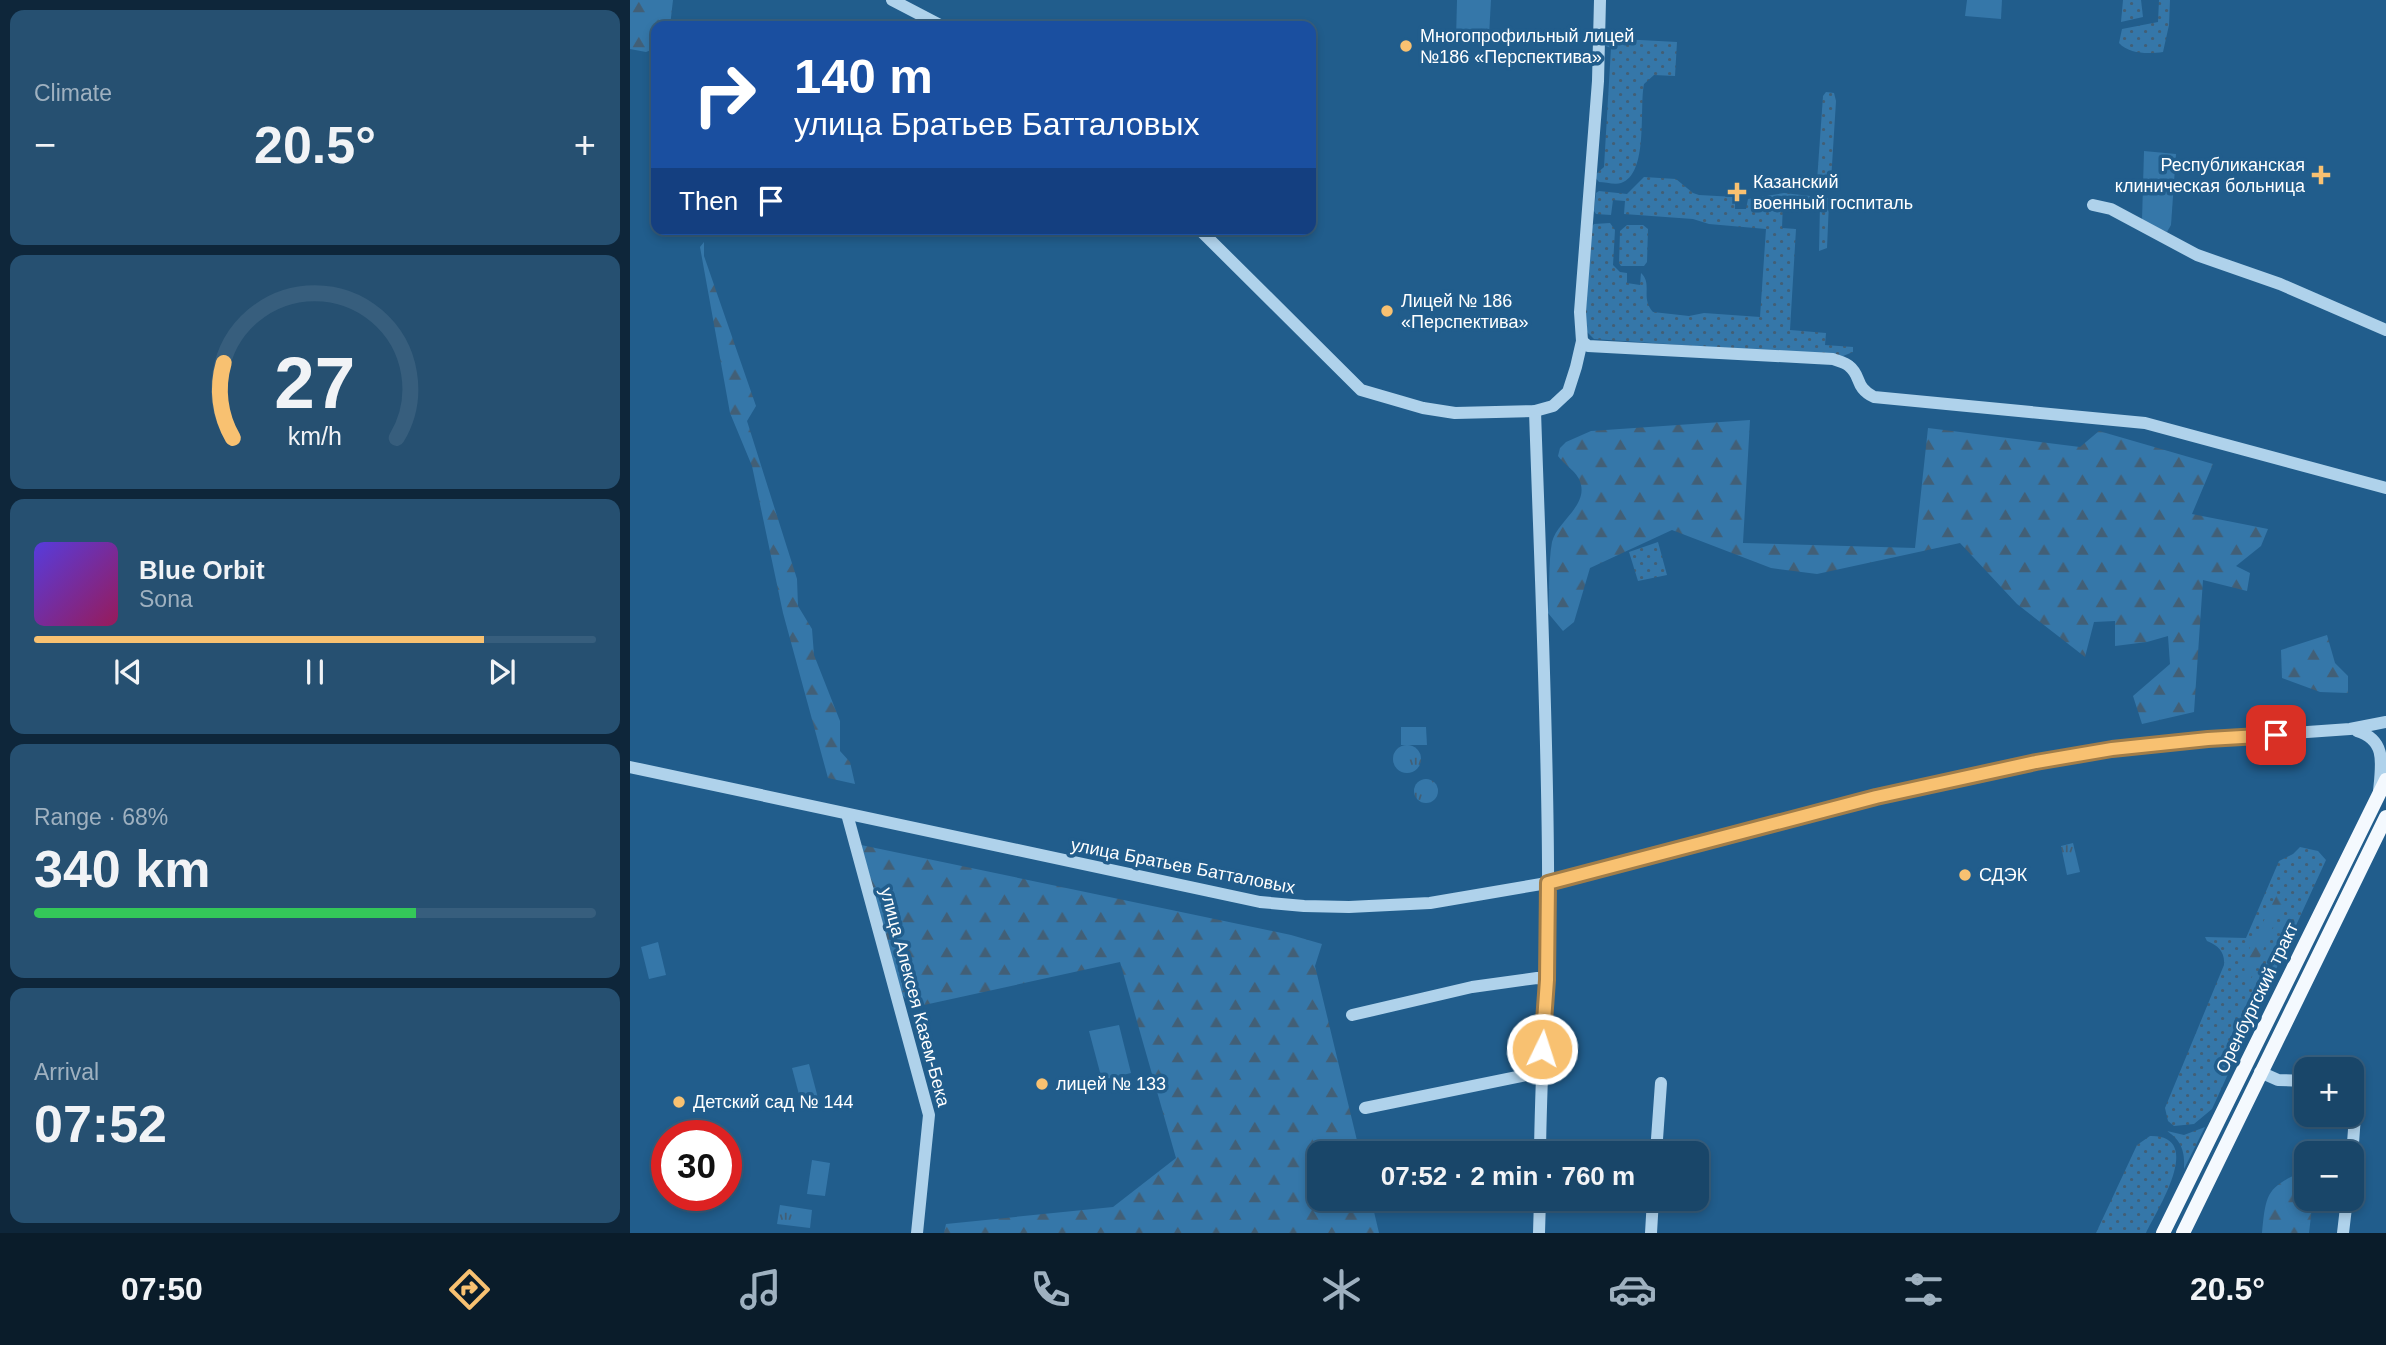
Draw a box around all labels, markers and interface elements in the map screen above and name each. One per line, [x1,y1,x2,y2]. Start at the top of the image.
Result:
place label: Многопрофильный лицей №186 «Перспектива» [1420,26,1634,67]
marker: Многопрофильный лицей №186 «Перспектива» [1398,38,1414,54]
icon: right [679,49,770,140]
text: 140 m [794,49,933,103]
text: Climate [34,80,112,106]
text: улица Братьев Батталовых [794,106,1199,142]
text: 20.5° [254,116,376,174]
text: − [34,124,56,166]
text: + [574,124,596,166]
place label: Республиканская клиническая больница [2115,155,2306,196]
marker: Республиканская клиническая больница [2311,165,2331,185]
place label: Казанский военный госпиталь [1753,172,1913,213]
icon: arrive [752,182,790,220]
marker: Казанский военный госпиталь [1727,182,1747,202]
text: Then [679,186,738,216]
place label: Лицей № 186 «Перспектива» [1401,291,1529,332]
marker: Лицей № 186 «Перспектива» [1379,303,1395,319]
text: 27 [275,342,355,423]
text: km/h [288,422,342,450]
text: Blue Orbit [139,555,265,585]
text: Sona [139,586,193,612]
icon: previous [109,653,147,691]
icon: pause [296,653,334,691]
icon: next [483,653,521,691]
pin [2246,705,2306,765]
icon: arrive [2257,716,2295,754]
text: Range · 68% [34,804,168,830]
street label: улица Братьев Батталовых [1069,834,1297,898]
text: 340 km [34,840,210,898]
place label: СДЭК [1979,865,2028,885]
marker: СДЭК [1957,867,1973,883]
street label: улица Алексея Казем-Бека [876,885,954,1110]
street label: Оренбургский тракт [2212,919,2302,1077]
position arrow [1505,1012,1579,1086]
map controls [2294,1057,2364,1211]
button: + [2294,1057,2364,1127]
text: Arrival [34,1059,99,1085]
place label: лицей № 133 [1056,1074,1166,1094]
marker: лицей № 133 [1034,1076,1050,1092]
place label: Детский сад № 144 [693,1092,854,1112]
marker: Детский сад № 144 [671,1094,687,1110]
text: 07:52 [34,1095,167,1153]
speed limit sign: 30 [651,1120,742,1211]
button: − [2294,1141,2364,1211]
text: 07:52 · 2 min · 760 m [1381,1161,1635,1191]
icon: directions [445,1265,494,1314]
icon: music [736,1265,785,1314]
icon: phone [1026,1265,1075,1314]
icon: climate [1317,1265,1366,1314]
icon: car [1608,1265,1657,1314]
icon: filters [1899,1265,1948,1314]
text: 07:50 [121,1271,203,1307]
text: 20.5° [2190,1271,2265,1307]

